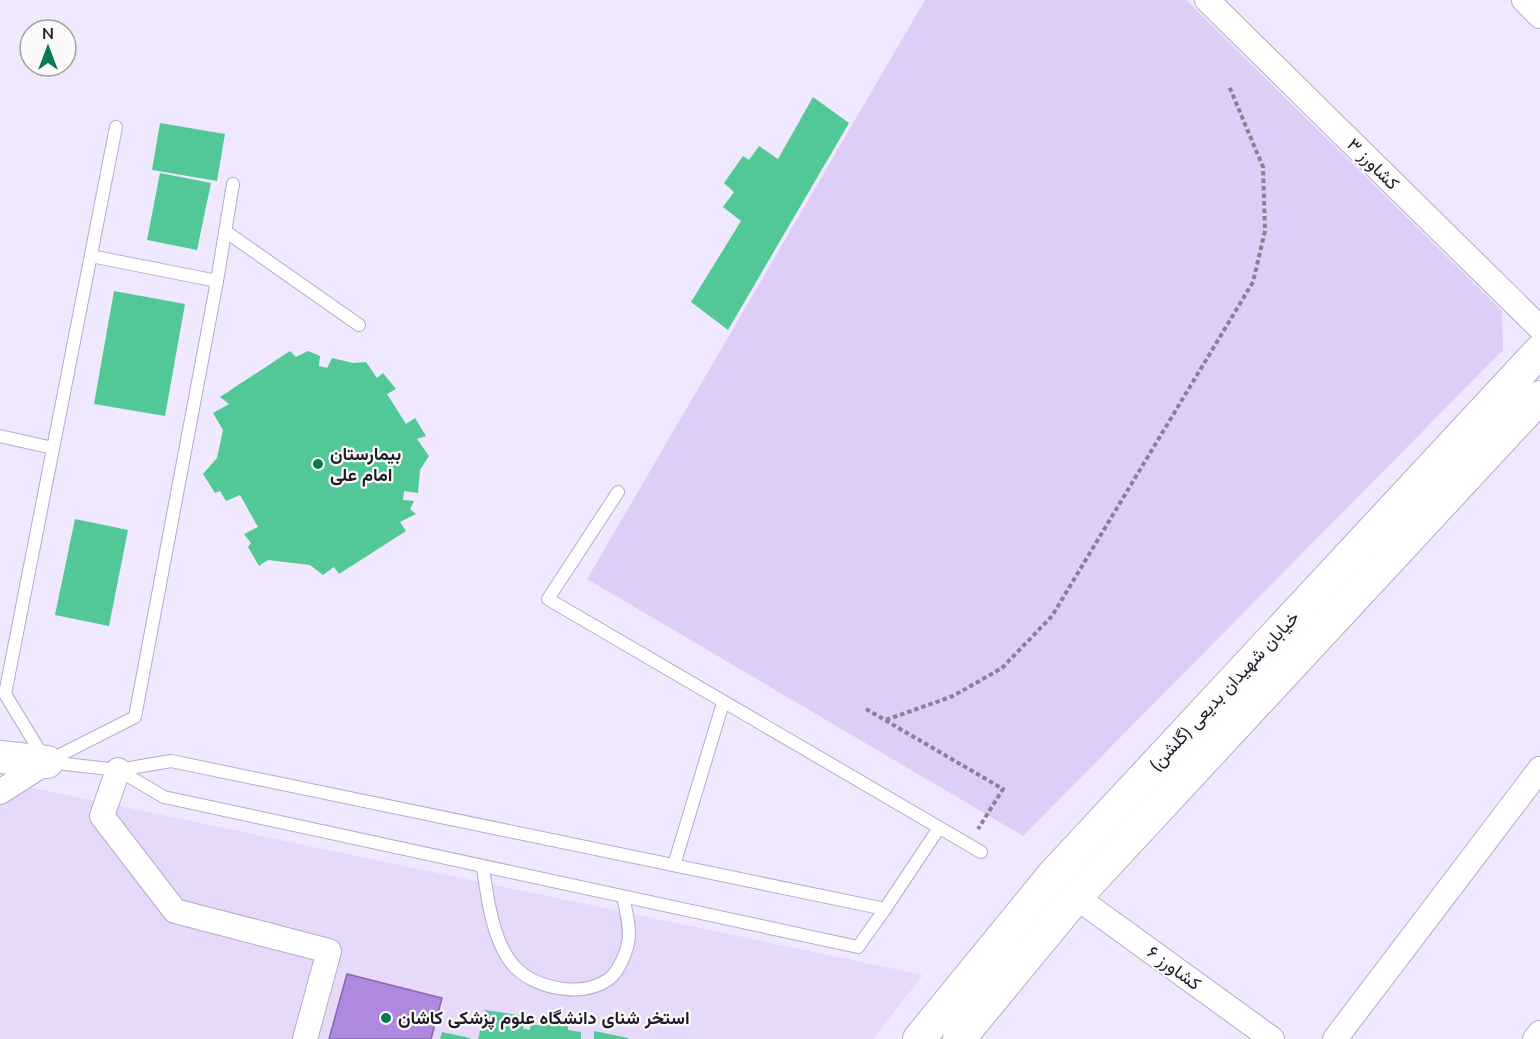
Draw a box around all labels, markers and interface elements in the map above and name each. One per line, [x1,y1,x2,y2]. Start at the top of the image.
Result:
north arrow [18,18,78,78]
text: N [42,23,54,45]
street label: کشاورز ۳ [1342,133,1404,195]
place label: بیمارستان امام علی [330,442,401,487]
marker: بیمارستان امام علی [311,457,325,471]
street label: خیابان شهیدان بدیعی (گلشن) [1143,606,1305,776]
street label: کشاورز ۶ [1142,940,1206,996]
place label: استخر شنای دانشگاه علوم پزشکی کاشان [398,1006,690,1030]
marker: استخر شنای دانشگاه علوم پزشکی کاشان [379,1011,393,1025]

